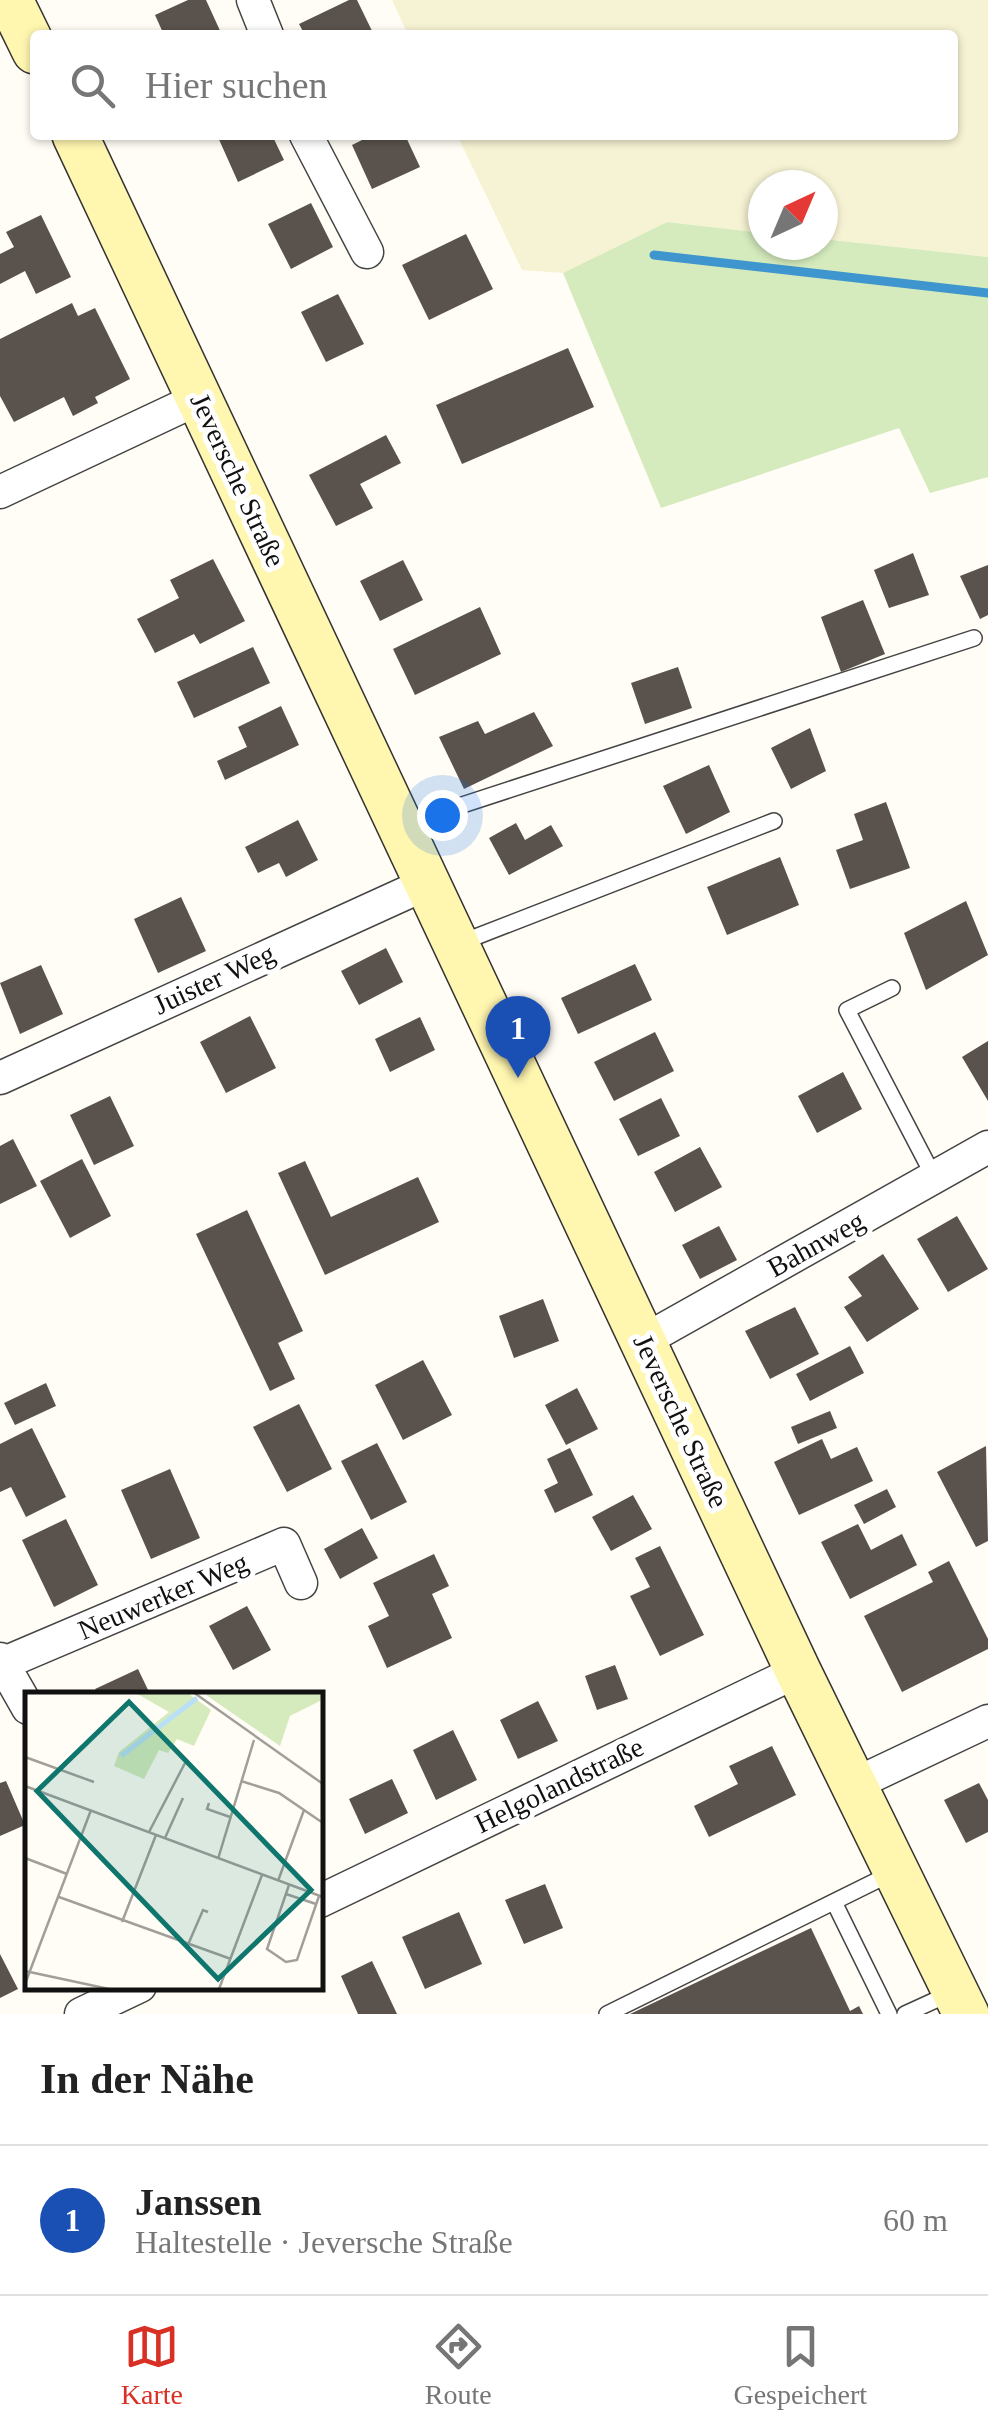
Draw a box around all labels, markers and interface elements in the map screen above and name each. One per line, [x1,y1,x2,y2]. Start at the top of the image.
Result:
search box [30,30,958,140]
icon: search [65,58,120,113]
text: Hier suchen [145,64,328,106]
north arrow [748,170,838,260]
street label: Jeversche Straße [184,389,292,571]
your location [417,790,468,841]
street label: Juister Weg [148,937,280,1021]
pin: 1 [486,996,550,1078]
street label: Bahnweg [762,1205,870,1283]
street label: Jeversche Straße [627,1330,735,1512]
street label: Neuwerker Weg [73,1546,253,1646]
inset map [25,1692,322,1989]
street label: Helgolandstraße [470,1731,648,1839]
text: In der Nähe [40,2056,254,2102]
text: Janssen [135,2181,262,2223]
text: 1 [65,2202,81,2238]
text: 60 m [883,2202,948,2238]
text: Haltestelle · Jeversche Straße [135,2224,513,2260]
tab: Karte [121,2319,183,2411]
tab: Route [425,2319,492,2411]
tab: Gespeichert [733,2319,867,2411]

